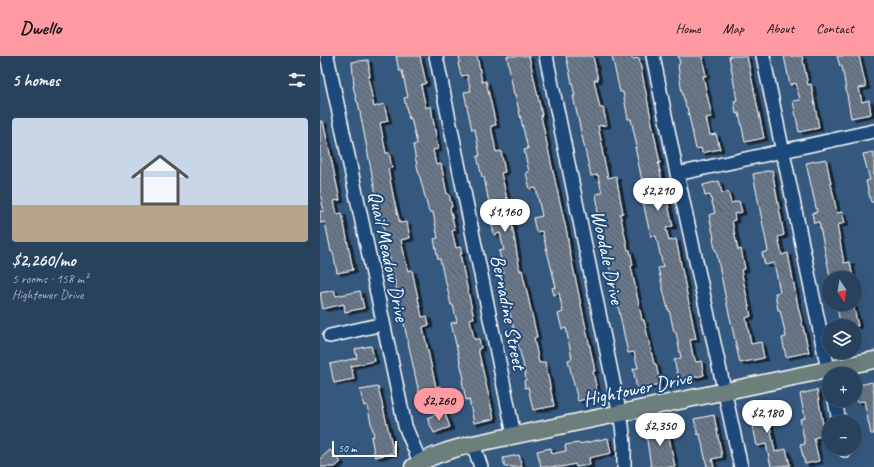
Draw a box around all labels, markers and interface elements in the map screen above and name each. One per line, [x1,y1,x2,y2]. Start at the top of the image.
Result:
text: Dwello [20,16,61,40]
text: Home [675,20,701,37]
text: Map [723,20,744,37]
text: About [766,20,794,37]
text: Contact [816,20,854,37]
icon: filters [286,69,308,91]
text: 5 homes [12,70,60,91]
icon: home [124,144,196,216]
pin: $2,210 [625,178,691,212]
text: $2,210 [642,183,674,199]
street label: Quail Meadow Drive [363,189,415,325]
pin: $1,160 [472,199,538,233]
text: $1,160 [489,204,521,220]
street label: Woodale Drive [585,208,630,308]
text: $2,260/mo [12,250,76,271]
street label: Bernadine Street [485,253,532,374]
text: 5 rooms · 158 m² [12,271,88,287]
north arrow [822,271,862,311]
map controls [822,271,862,455]
text: Hightower Drive [12,287,83,303]
button: layers [822,319,862,359]
street label: Hightower Drive [581,365,695,412]
button: + [822,367,862,407]
pin: $2,260 [406,388,472,422]
text: $2,260 [423,393,455,409]
pin: $2,180 [734,400,800,434]
text: $2,180 [751,405,783,421]
pin: $2,350 [627,413,693,447]
button: − [822,415,862,455]
text: $2,350 [644,418,676,434]
scale bar [332,439,397,458]
text: 50 m [338,441,357,455]

